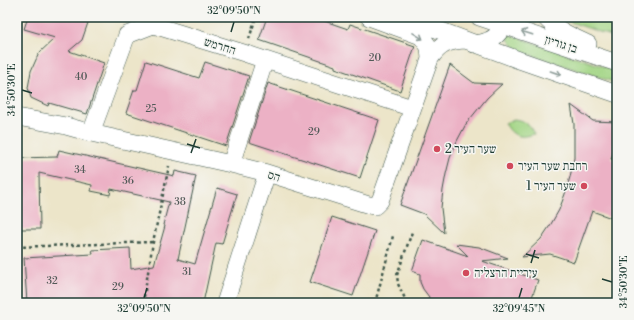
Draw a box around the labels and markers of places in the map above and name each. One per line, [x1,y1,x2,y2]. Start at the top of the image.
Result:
place label: שער העיר 2 [445,142,496,157]
marker: שער העיר 2 [432,144,442,154]
place label: רחבת שער העיר [518,159,587,174]
marker: רחבת שער העיר [505,161,515,171]
place label: שער העיר 1 [526,179,576,194]
marker: שער העיר 1 [579,181,589,191]
place label: עיריית הרצליה [474,266,538,281]
marker: עיריית הרצליה [461,268,471,278]

